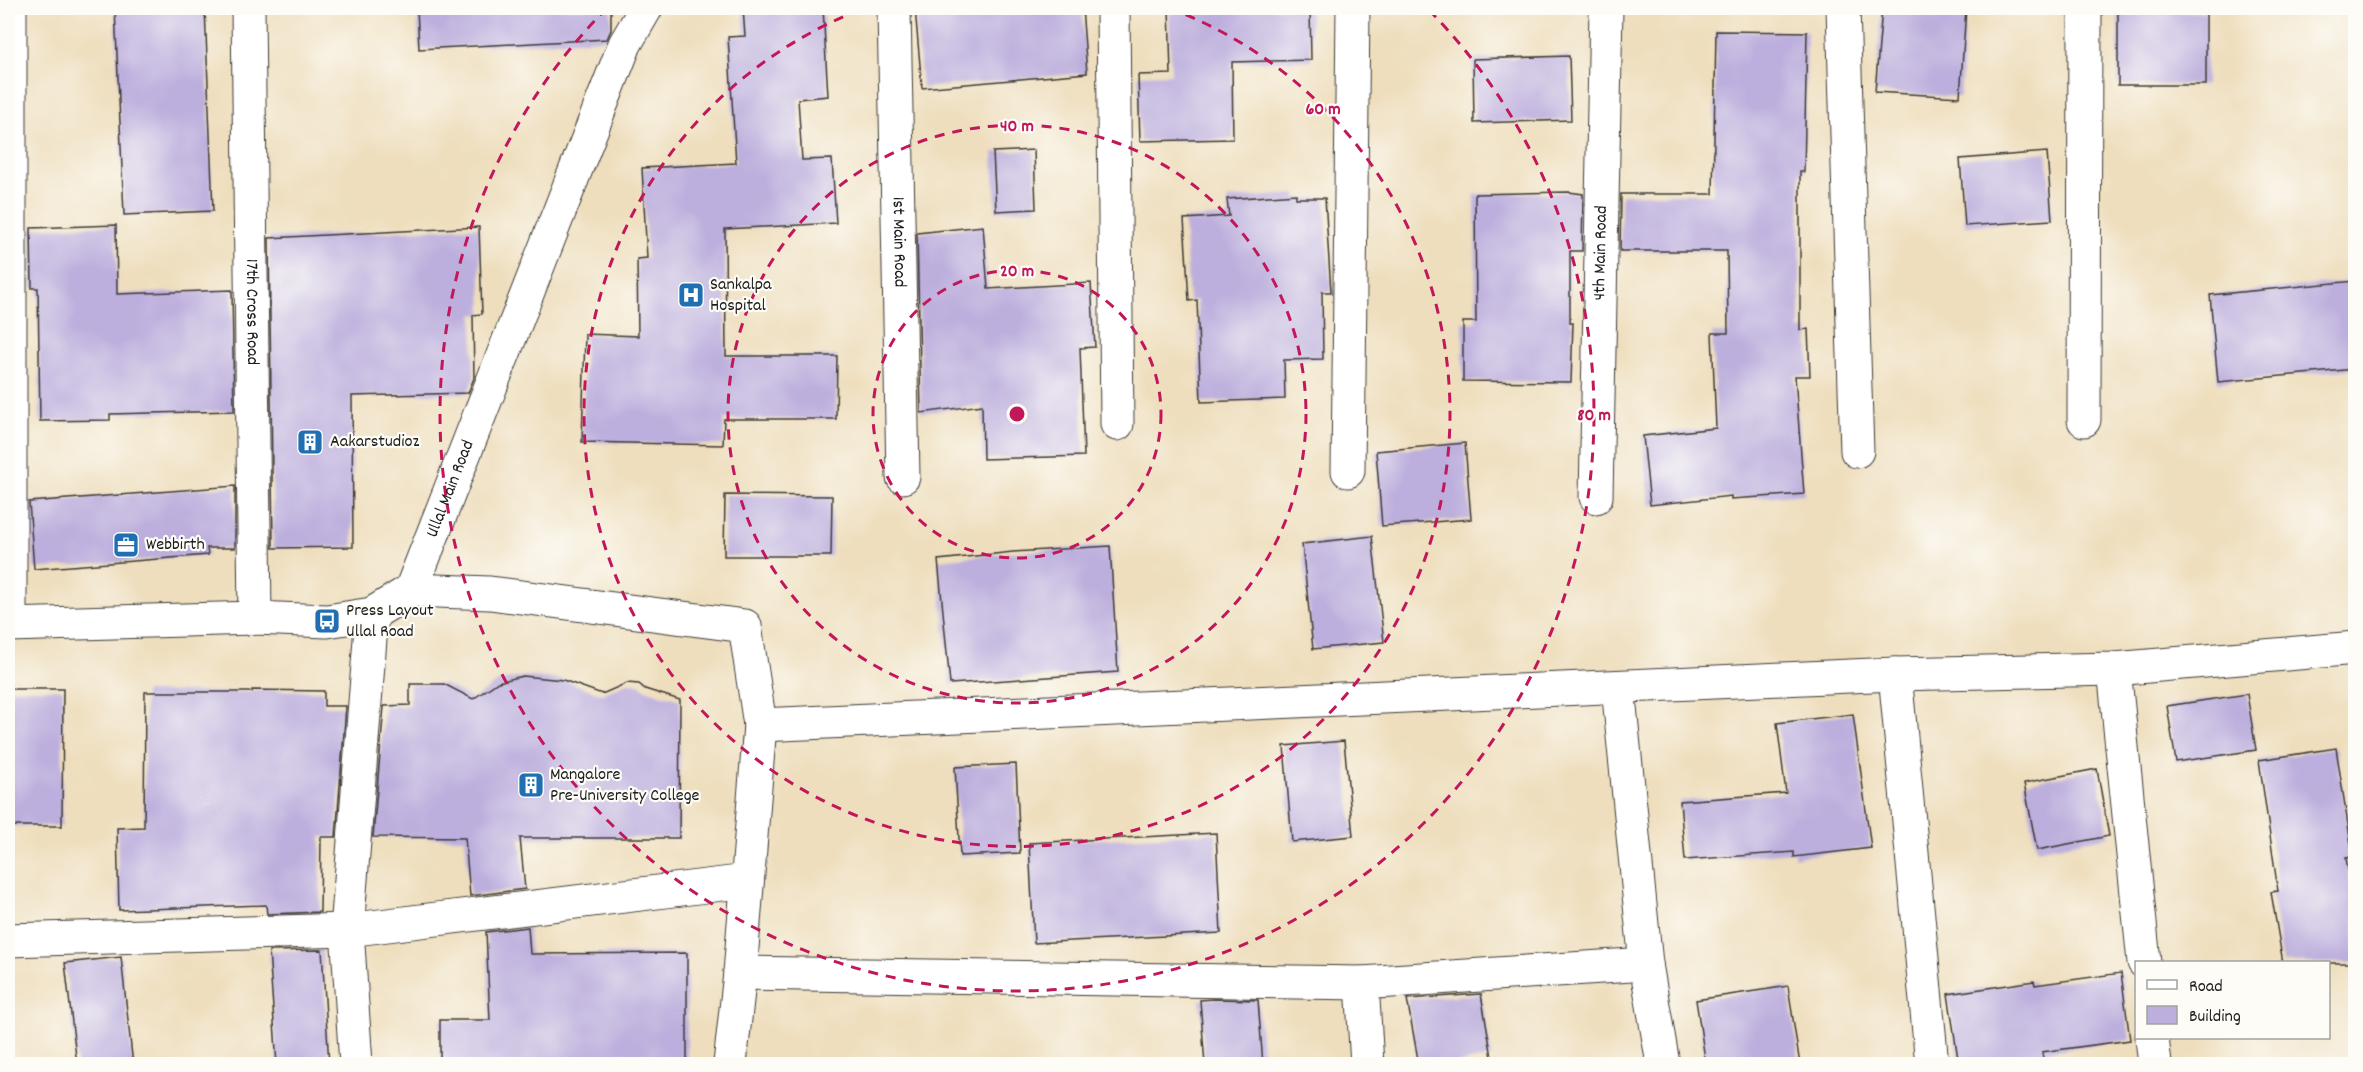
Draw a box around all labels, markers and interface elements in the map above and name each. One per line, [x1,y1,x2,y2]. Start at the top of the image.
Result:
text: 60 m [1305,98,1341,123]
text: 40 m [1000,115,1034,140]
street label: 1st Main Road [885,196,912,288]
street label: 4th Main Road [1588,205,1614,301]
street label: 17th Cross Road [238,259,265,365]
text: 20 m [1000,260,1034,285]
place label: Sankalpa Hospital [710,273,772,319]
hospital icon: Sankalpa Hospital [676,280,706,310]
centre of rings [1007,404,1027,424]
text: 80 m [1577,404,1611,429]
building icon: Aakarstudioz [295,427,325,457]
place label: Aakarstudioz [330,430,419,455]
street label: Ullal Main Road [420,437,481,541]
office icon: Webbirth [111,530,141,560]
place label: Webbirth [146,533,205,558]
place label: Press Layout Ullal Road [346,599,434,645]
bus stop icon: Press Layout Ullal Road [312,606,342,636]
place label: Mangalore Pre-University College [550,763,700,809]
building icon: Mangalore Pre-University College [516,770,546,800]
legend [2135,961,2330,1039]
text: Road [2189,975,2223,1000]
text: Building [2189,1005,2241,1030]

